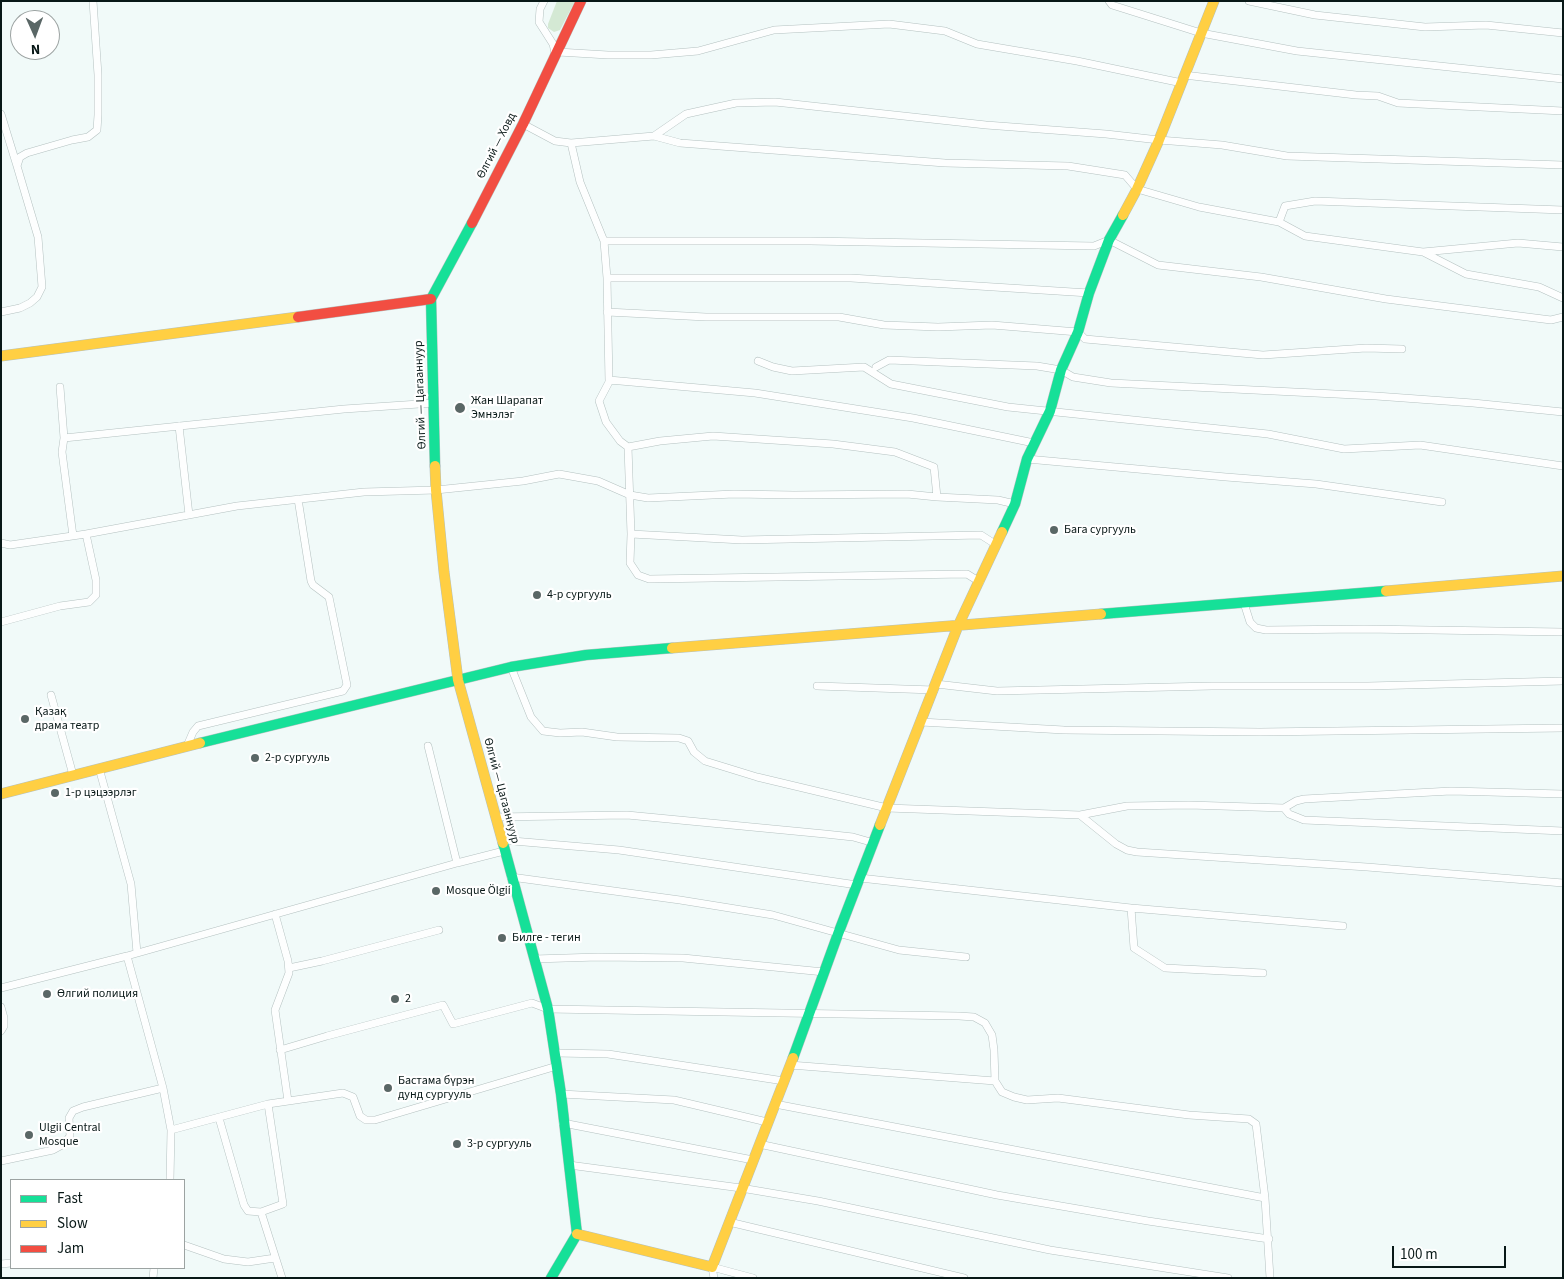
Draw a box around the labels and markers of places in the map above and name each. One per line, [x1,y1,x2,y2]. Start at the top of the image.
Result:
place label: Жан Шарапат Эмнэлэг [471,394,543,422]
marker: Жан Шарапат Эмнэлэг [453,401,467,415]
place label: Бага сургууль [1064,523,1136,537]
marker: Бага сургууль [1048,524,1060,536]
place label: 4-р сургууль [547,588,612,602]
marker: 4-р сургууль [531,589,543,601]
place label: Қазақ драма театр [35,705,99,733]
marker: Қазақ драма театр [19,713,31,725]
place label: 2-р сургууль [265,751,330,765]
marker: 2-р сургууль [249,752,261,764]
place label: 1-р цэцээрлэг [65,786,137,800]
marker: 1-р цэцээрлэг [49,787,61,799]
place label: Mosque Ölgii [446,884,511,898]
marker: Mosque Ölgii [430,885,442,897]
place label: Билге - тегин [512,931,581,945]
marker: Билге - тегин [496,932,508,944]
place label: Өлгий полиция [57,987,138,1001]
marker: Өлгий полиция [41,988,53,1000]
place label: 2 [405,992,411,1006]
marker: 2 [389,993,401,1005]
place label: Бастама бүрэн дунд сургууль [398,1074,474,1102]
marker: Бастама бүрэн дунд сургууль [382,1082,394,1094]
place label: Ulgii Central Mosque [39,1121,101,1149]
marker: Ulgii Central Mosque [23,1129,35,1141]
place label: 3-р сургууль [467,1137,532,1151]
marker: 3-р сургууль [451,1138,463,1150]

